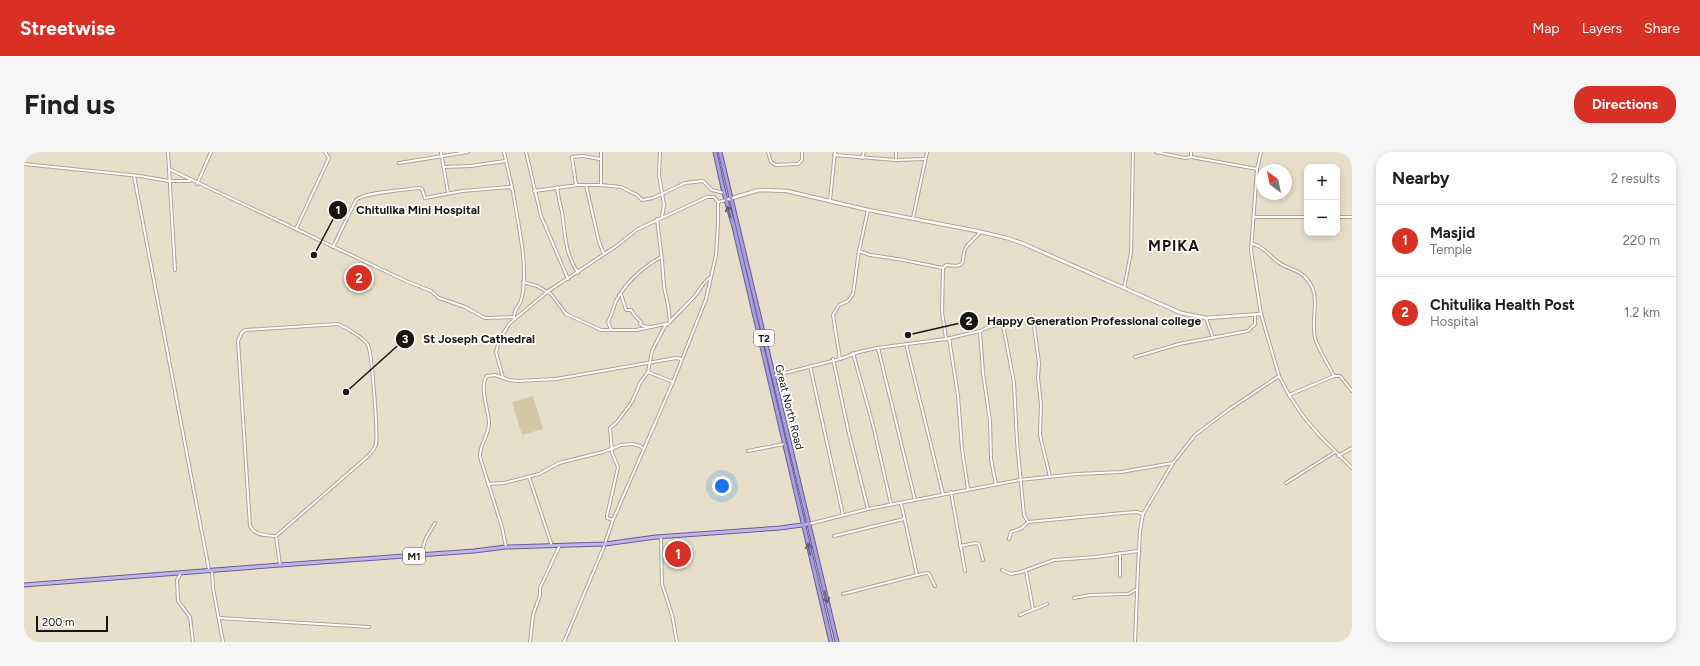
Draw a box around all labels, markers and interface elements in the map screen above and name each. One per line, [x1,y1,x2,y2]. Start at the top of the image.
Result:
text: Streetwise [20,17,115,40]
text: Map [1532,20,1560,37]
text: Layers [1582,20,1622,37]
text: Share [1644,20,1680,37]
button: Directions [1574,86,1676,123]
text: Find us [24,87,115,121]
north arrow [1256,164,1292,200]
map controls [1304,164,1340,236]
button: + [1304,164,1340,200]
text: Nearby [1392,168,1450,188]
text: 2 results [1611,171,1660,186]
callout: Chitulika Mini Hospital [328,198,488,222]
button: − [1304,200,1340,236]
text: 1 [335,203,341,217]
text: Chitulika Mini Hospital [356,203,480,217]
one-way arrow [725,206,732,219]
text: Masjid [1430,224,1475,242]
text: 1 [1402,233,1408,248]
text: 220 m [1623,233,1660,248]
district label: MPIKA [1148,237,1200,255]
text: Temple [1430,242,1472,257]
pin: 2 [346,263,372,293]
text: Chitulika Health Post [1430,296,1575,314]
text: 2 [1401,305,1409,320]
text: 1.2 km [1624,305,1660,320]
callout: Happy Generation Professional college [959,309,1209,333]
text: 2 [966,314,973,328]
text: Happy Generation Professional college [987,314,1201,328]
text: Hospital [1430,314,1478,329]
callout: St Joseph Cathedral [395,327,543,351]
road number: T2 [754,330,774,346]
text: 3 [402,332,409,346]
text: St Joseph Cathedral [423,332,535,346]
street label: Great North Road [772,363,806,451]
your location [712,476,732,496]
pin: 1 [665,539,691,569]
one-way arrow [805,543,813,556]
road number: M1 [403,548,425,564]
one-way arrow [823,591,831,604]
scale bar [36,614,108,633]
text: 200 m [42,616,74,629]

